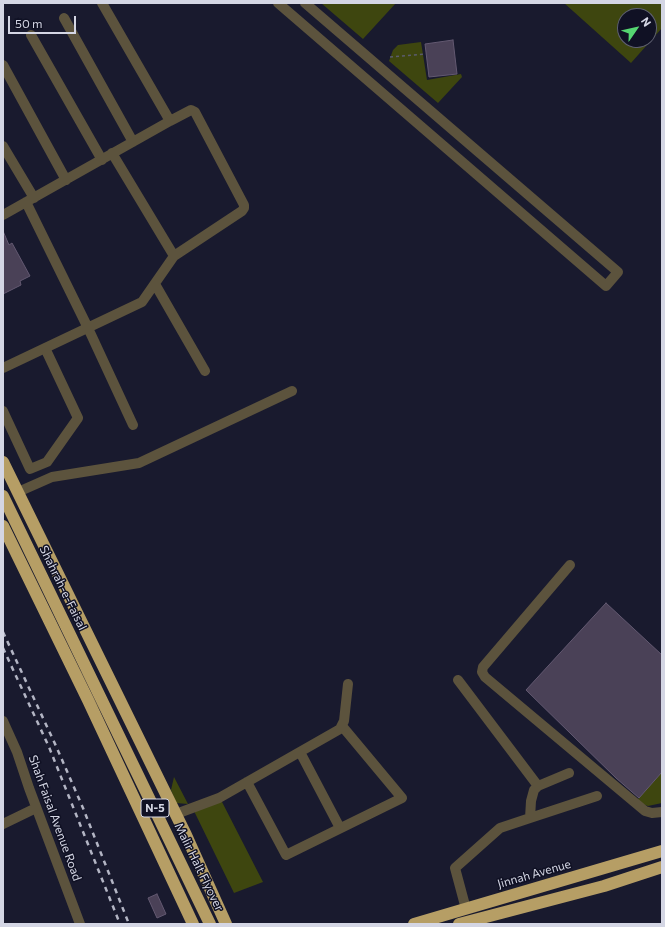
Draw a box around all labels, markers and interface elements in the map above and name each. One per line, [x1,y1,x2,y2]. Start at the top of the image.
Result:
scale bar [10,8,78,34]
north arrow [617,8,657,48]
text: N [639,15,654,29]
text: 50 m [15,16,43,30]
street label: Shahrah-e-Faisal [36,543,90,633]
street label: Shah Faisal Avenue Road [26,753,84,883]
road number: N-5 [141,799,169,817]
street label: Malir Halt Flyover [171,821,227,913]
street label: Jinnah Avenue [496,857,572,891]

